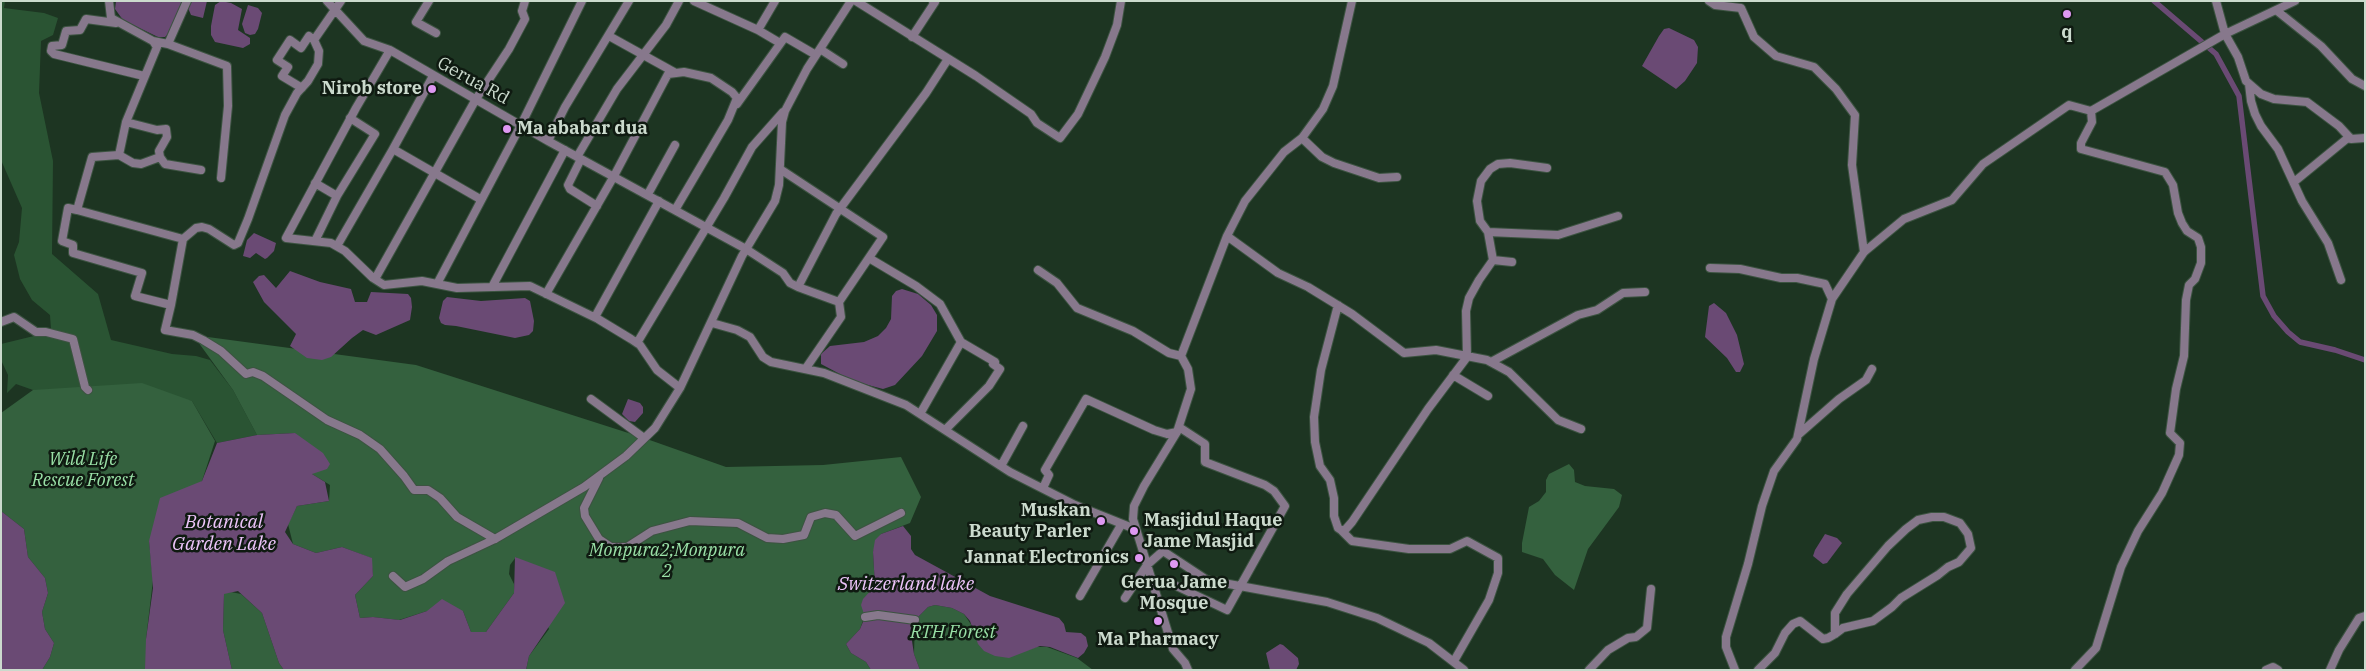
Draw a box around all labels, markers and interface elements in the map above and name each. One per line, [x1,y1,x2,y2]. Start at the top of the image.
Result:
marker: q [2061,8,2073,20]
place label: q [2061,22,2073,44]
street label: Gerua Rd [433,52,513,110]
place label: Nirob store [322,78,422,100]
marker: Nirob store [426,83,438,95]
place label: Ma ababar dua [517,118,648,140]
marker: Ma ababar dua [501,123,513,135]
park label: Wild Life Rescue Forest [32,449,134,492]
place label: Muskan Beauty Parler [969,500,1091,542]
place label: Masjidul Haque Jame Masjid [1144,510,1282,552]
water label: Botanical Garden Lake [172,512,276,556]
marker: Muskan Beauty Parler [1095,515,1107,527]
marker: Masjidul Haque Jame Masjid [1128,525,1140,537]
park label: Monpura2;Monpura 2 [589,540,745,582]
place label: Jannat Electronics [964,547,1129,569]
marker: Jannat Electronics [1133,552,1145,564]
marker: Gerua Jame Mosque [1168,558,1180,570]
place label: Gerua Jame Mosque [1121,572,1227,614]
water label: Switzerland lake [838,574,974,596]
marker: Ma Pharmacy [1152,615,1164,627]
park label: RTH Forest [910,622,996,644]
place label: Ma Pharmacy [1097,629,1219,651]

